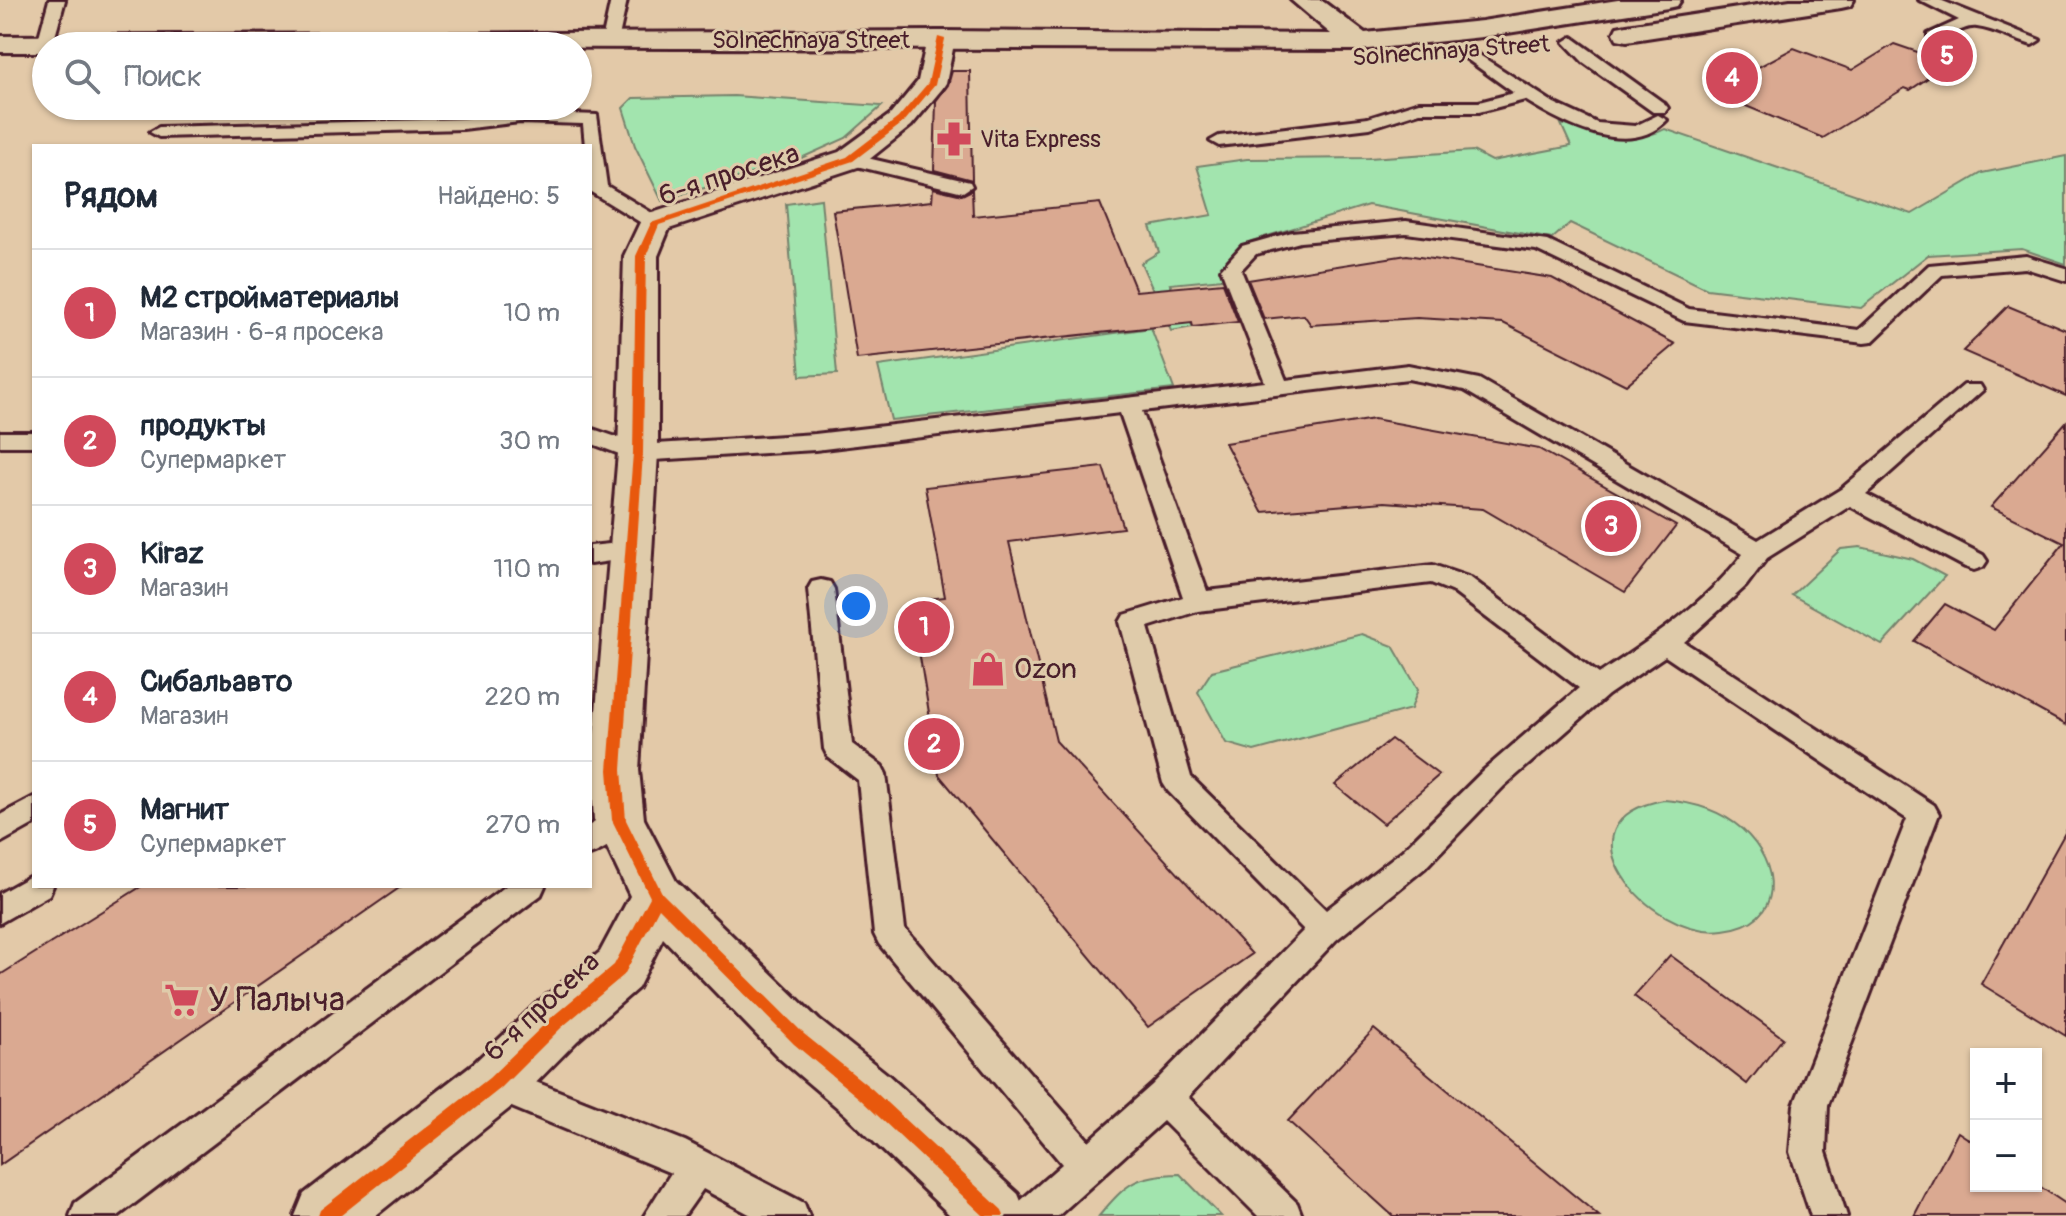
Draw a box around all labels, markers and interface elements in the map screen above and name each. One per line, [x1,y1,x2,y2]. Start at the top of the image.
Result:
street label: Solnechnaya Street [712,26,910,55]
pin: 5 [1921,26,1973,86]
street label: Solnechnaya Street [1351,30,1551,72]
search box [32,32,592,120]
pin: 4 [1706,48,1758,108]
icon: search [60,54,104,98]
text: Поиск [124,58,202,95]
pharmacy icon: Vita Express [935,120,973,158]
place label: Vita Express [980,125,1101,154]
street label: 6-я просека [654,136,804,214]
text: Рядом [64,175,158,218]
text: Найдено: 5 [437,180,560,212]
text: М2 стройматериалы [140,279,399,316]
text: 1 [85,297,95,329]
text: 10 m [503,297,560,329]
text: Магазин · 6-я просека [140,316,384,348]
text: продукты [140,407,266,444]
text: 2 [83,425,97,457]
text: 30 m [499,425,560,457]
text: Супермаркет [140,444,286,476]
pin: 3 [1585,496,1637,556]
text: Kiraz [140,535,204,572]
text: 3 [83,553,97,585]
text: 110 m [493,553,560,585]
text: Магазин [140,572,229,604]
your location [836,586,876,626]
pin: 1 [898,597,950,657]
shop icon: Ozon [969,650,1007,688]
place label: Ozon [1014,652,1077,687]
text: Сибальавто [140,663,292,700]
text: 4 [82,681,98,713]
text: 220 m [484,681,560,713]
text: Магазин [140,700,229,732]
pin: 2 [908,714,960,774]
text: Магнит [140,791,229,828]
text: 5 [83,809,97,841]
text: 270 m [485,809,560,841]
text: Супермаркет [140,828,286,860]
street label: 6-я просека [477,945,607,1069]
place label: У Палыча [208,979,345,1022]
supermarket icon: У Палыча [163,981,201,1019]
map controls [1970,1048,2042,1192]
button: + [1970,1048,2042,1120]
button: − [1970,1120,2042,1192]

